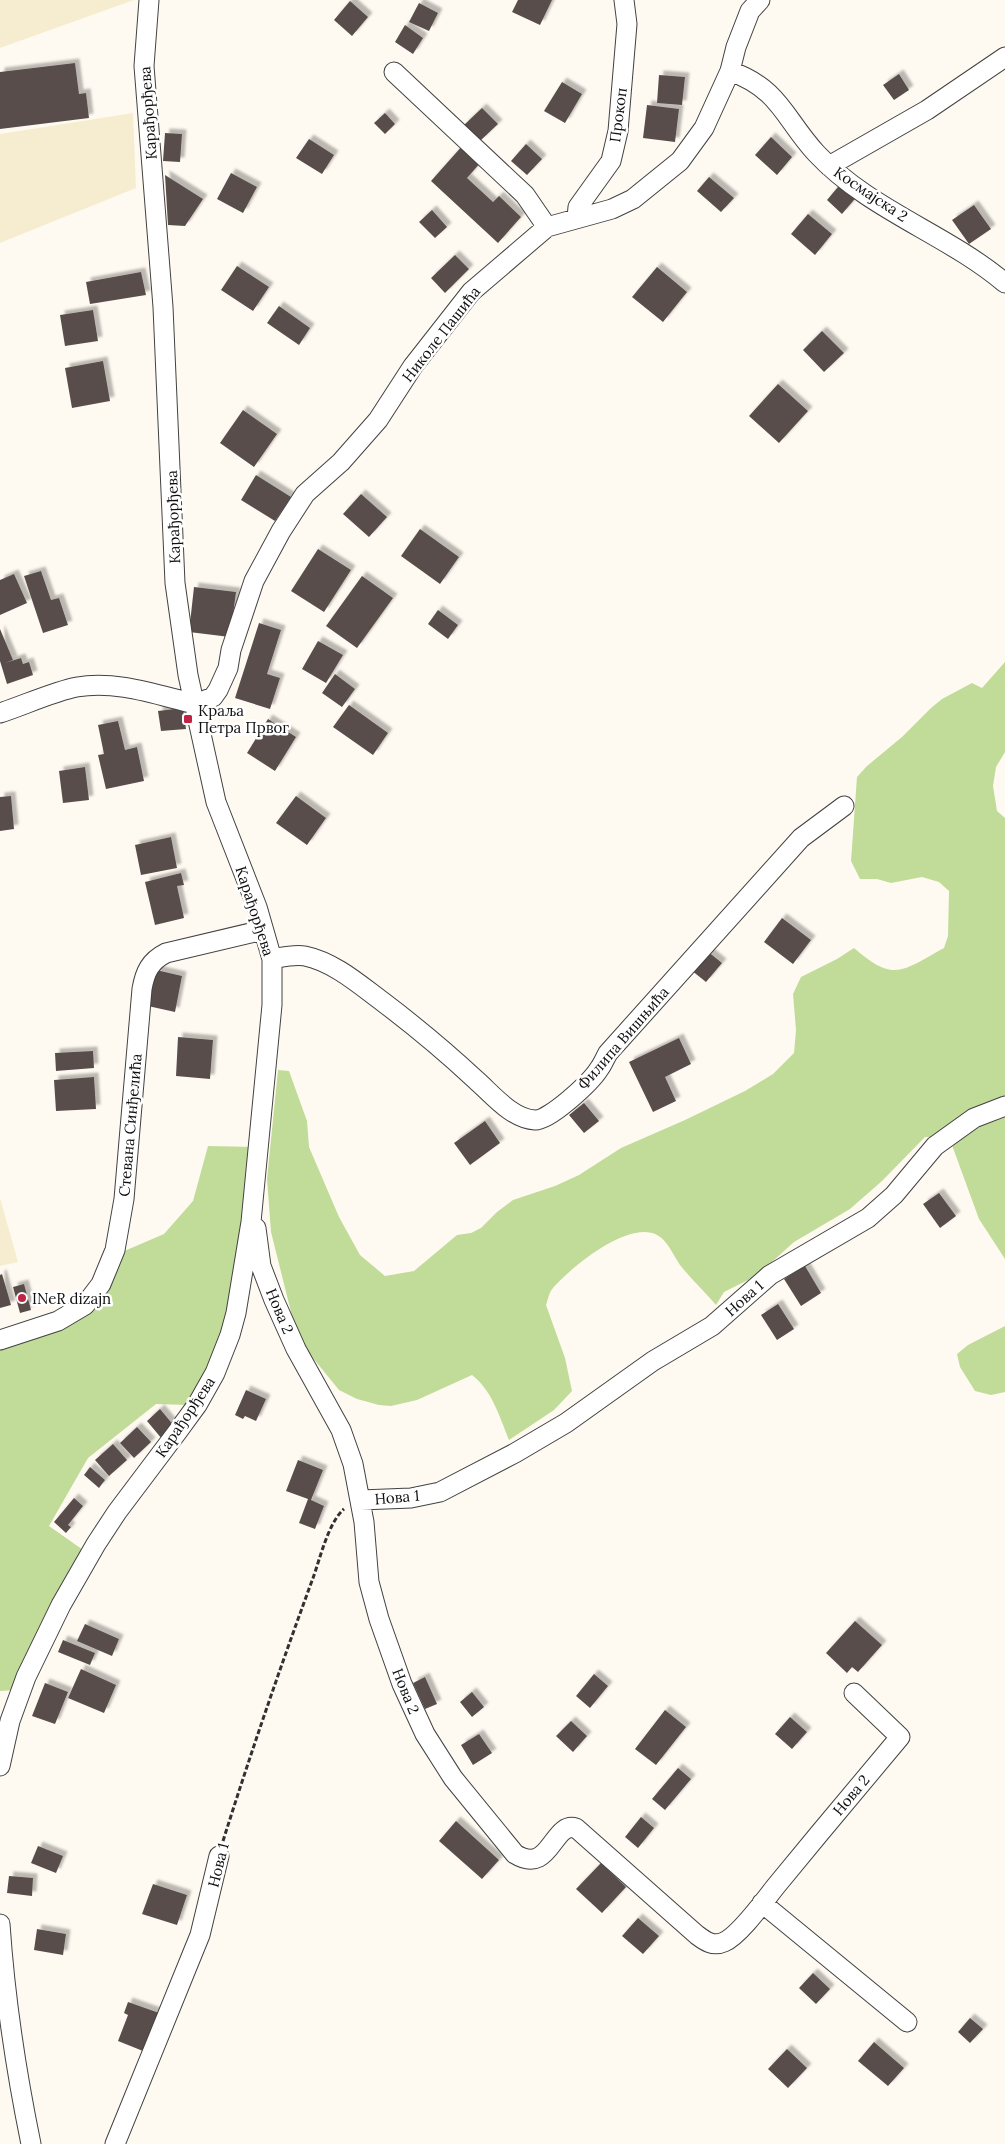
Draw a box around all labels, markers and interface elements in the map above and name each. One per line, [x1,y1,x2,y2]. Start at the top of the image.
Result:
street label: Карађорђева [135,65,161,160]
street label: Прокоп [605,86,631,144]
street label: Космајска 2 [830,162,912,226]
street label: Николе Пашића [398,282,484,386]
street label: Карађорђева [162,470,184,564]
place label: Краља Петра Првог [198,701,289,737]
marker: Краља Петра Првог [182,713,194,725]
street label: Карађорђева [232,864,279,959]
street label: Филипа Вишњића [573,982,673,1093]
street label: Стевана Синђелића [114,1052,146,1197]
street label: Нова 1 [721,1276,767,1320]
street label: Нова 2 [262,1285,298,1337]
place label: INeR dizajn [32,1289,111,1308]
marker: INeR dizajn [16,1292,28,1304]
street label: Карађорђева [151,1373,219,1461]
street label: Нова 1 [374,1486,420,1508]
street label: Нова 2 [388,1665,424,1717]
street label: Нова 2 [828,1771,874,1819]
street label: Нова 1 [203,1841,233,1889]

